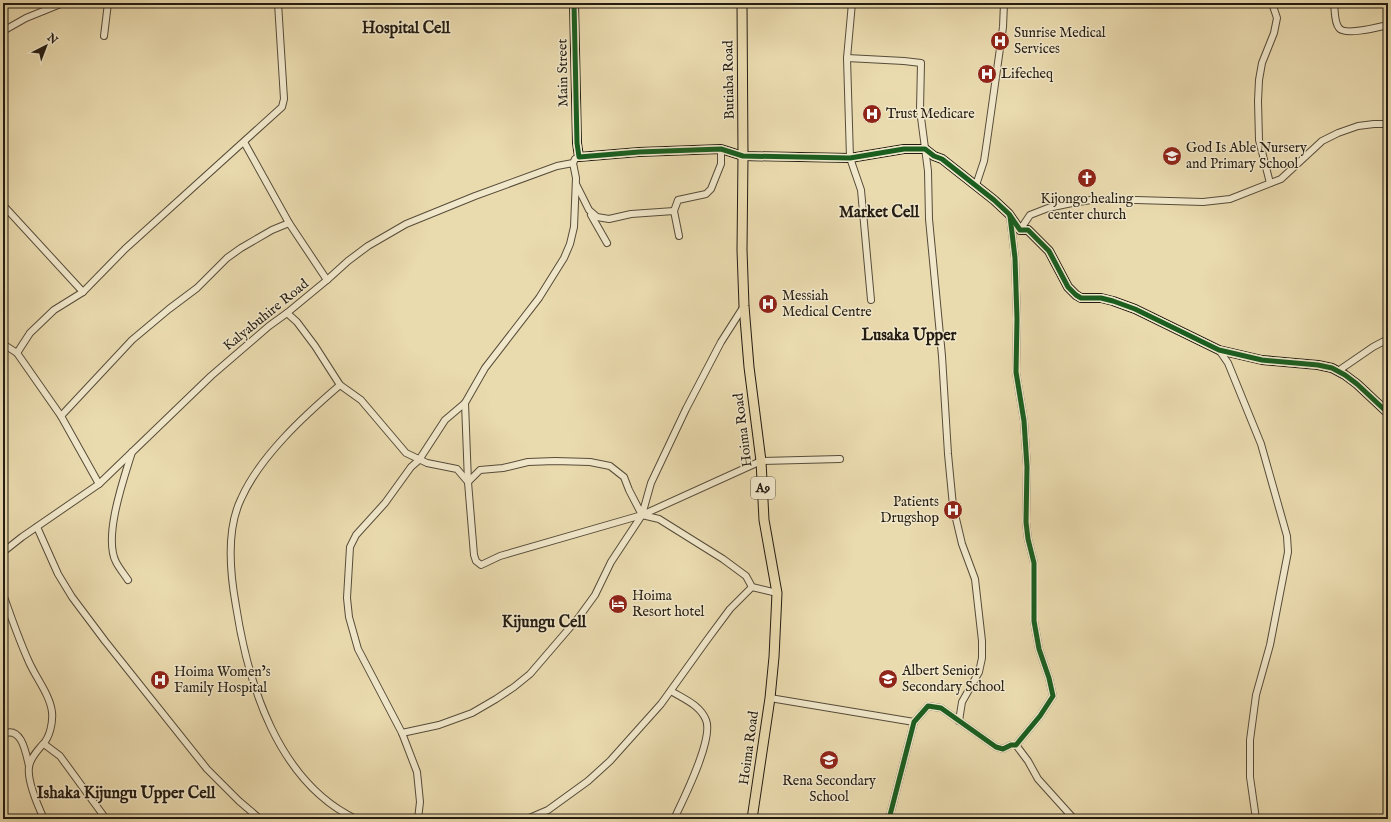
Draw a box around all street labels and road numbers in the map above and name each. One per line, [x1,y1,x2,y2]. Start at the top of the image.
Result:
street label: Main Street [553,39,573,107]
street label: Butiaba Road [719,40,739,120]
street label: Kalyabuhire Road [220,275,313,355]
street label: Hoima Road [729,391,756,468]
road number: A9 [751,477,775,499]
street label: Hoima Road [735,709,763,786]

